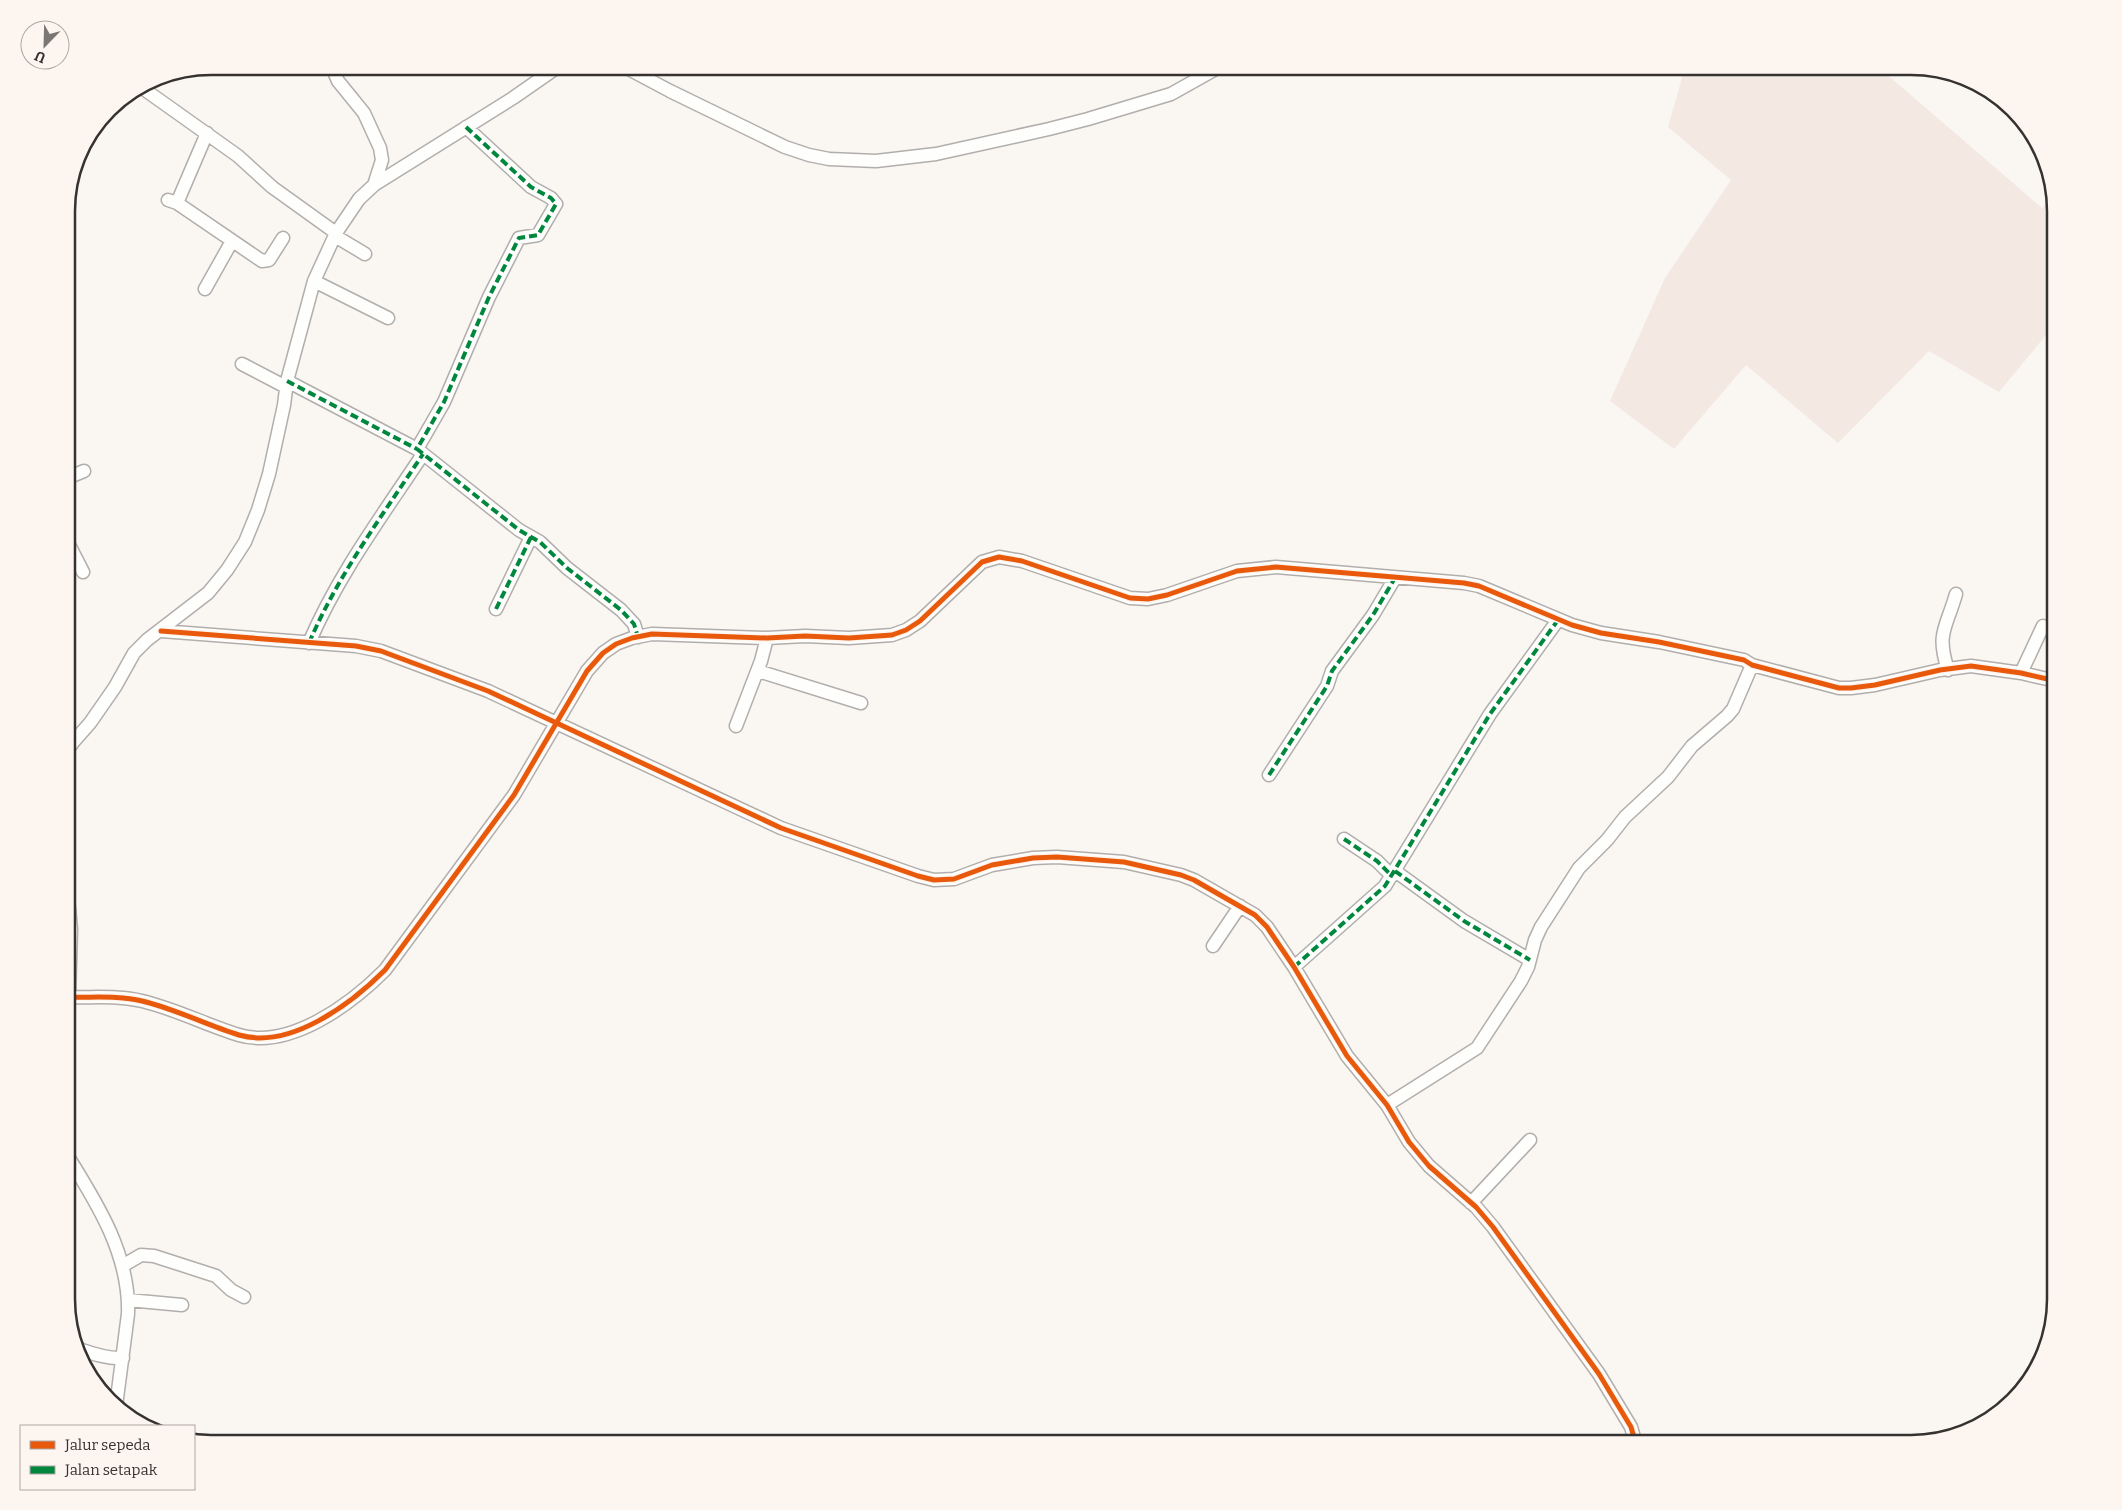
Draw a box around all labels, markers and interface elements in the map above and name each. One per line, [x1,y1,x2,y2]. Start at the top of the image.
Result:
north arrow [20,20,70,70]
text: U [31,46,48,66]
legend [20,1425,195,1490]
text: Jalur sepeda [64,1436,151,1454]
text: Jalan setapak [64,1461,158,1479]

